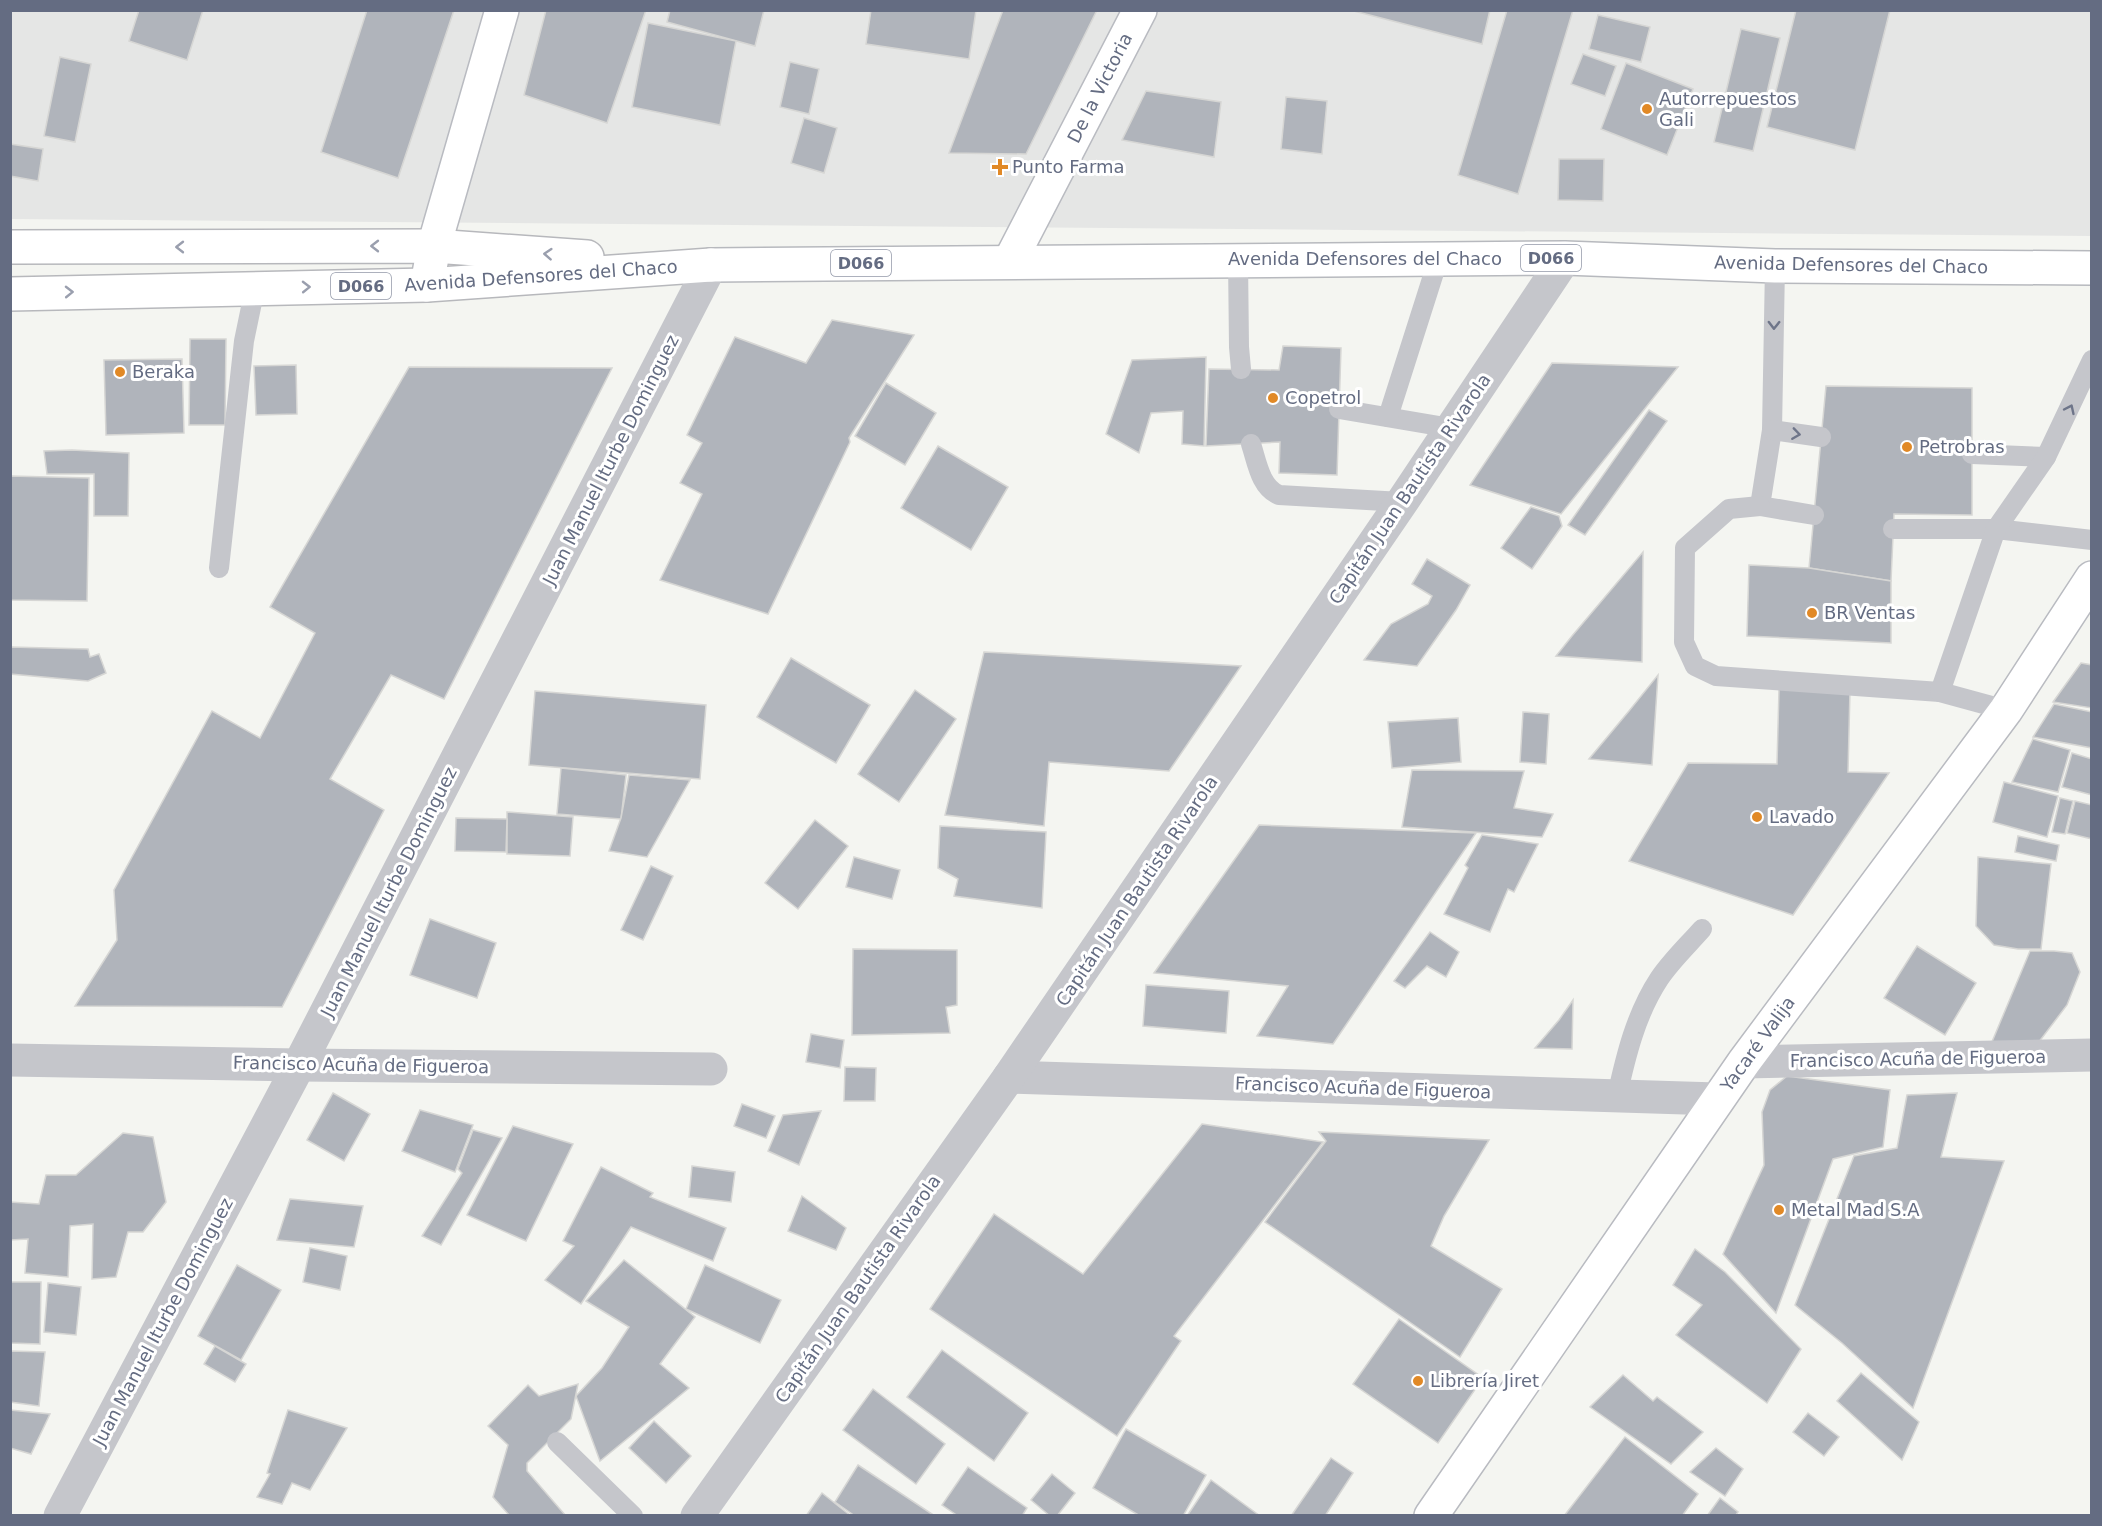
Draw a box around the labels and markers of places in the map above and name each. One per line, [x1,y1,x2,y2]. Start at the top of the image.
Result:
place label: Autorrepuestos Gali [1659,88,1797,130]
marker: Autorrepuestos Gali [1640,102,1654,116]
place label: Punto Farma [1012,156,1125,177]
marker: Punto Farma [993,160,1007,174]
place label: Beraka [132,361,195,382]
marker: Beraka [113,365,127,379]
place label: Copetrol [1285,387,1361,408]
marker: Copetrol [1266,391,1280,405]
place label: Petrobras [1919,436,2005,457]
marker: Petrobras [1900,440,1914,454]
place label: BR Ventas [1824,602,1915,623]
marker: BR Ventas [1805,606,1819,620]
place label: Lavado [1769,806,1834,827]
marker: Lavado [1750,810,1764,824]
place label: Metal Mad S.A [1791,1199,1920,1220]
marker: Metal Mad S.A [1772,1203,1786,1217]
place label: Librería Jiret [1430,1370,1539,1391]
marker: Librería Jiret [1411,1374,1425,1388]

